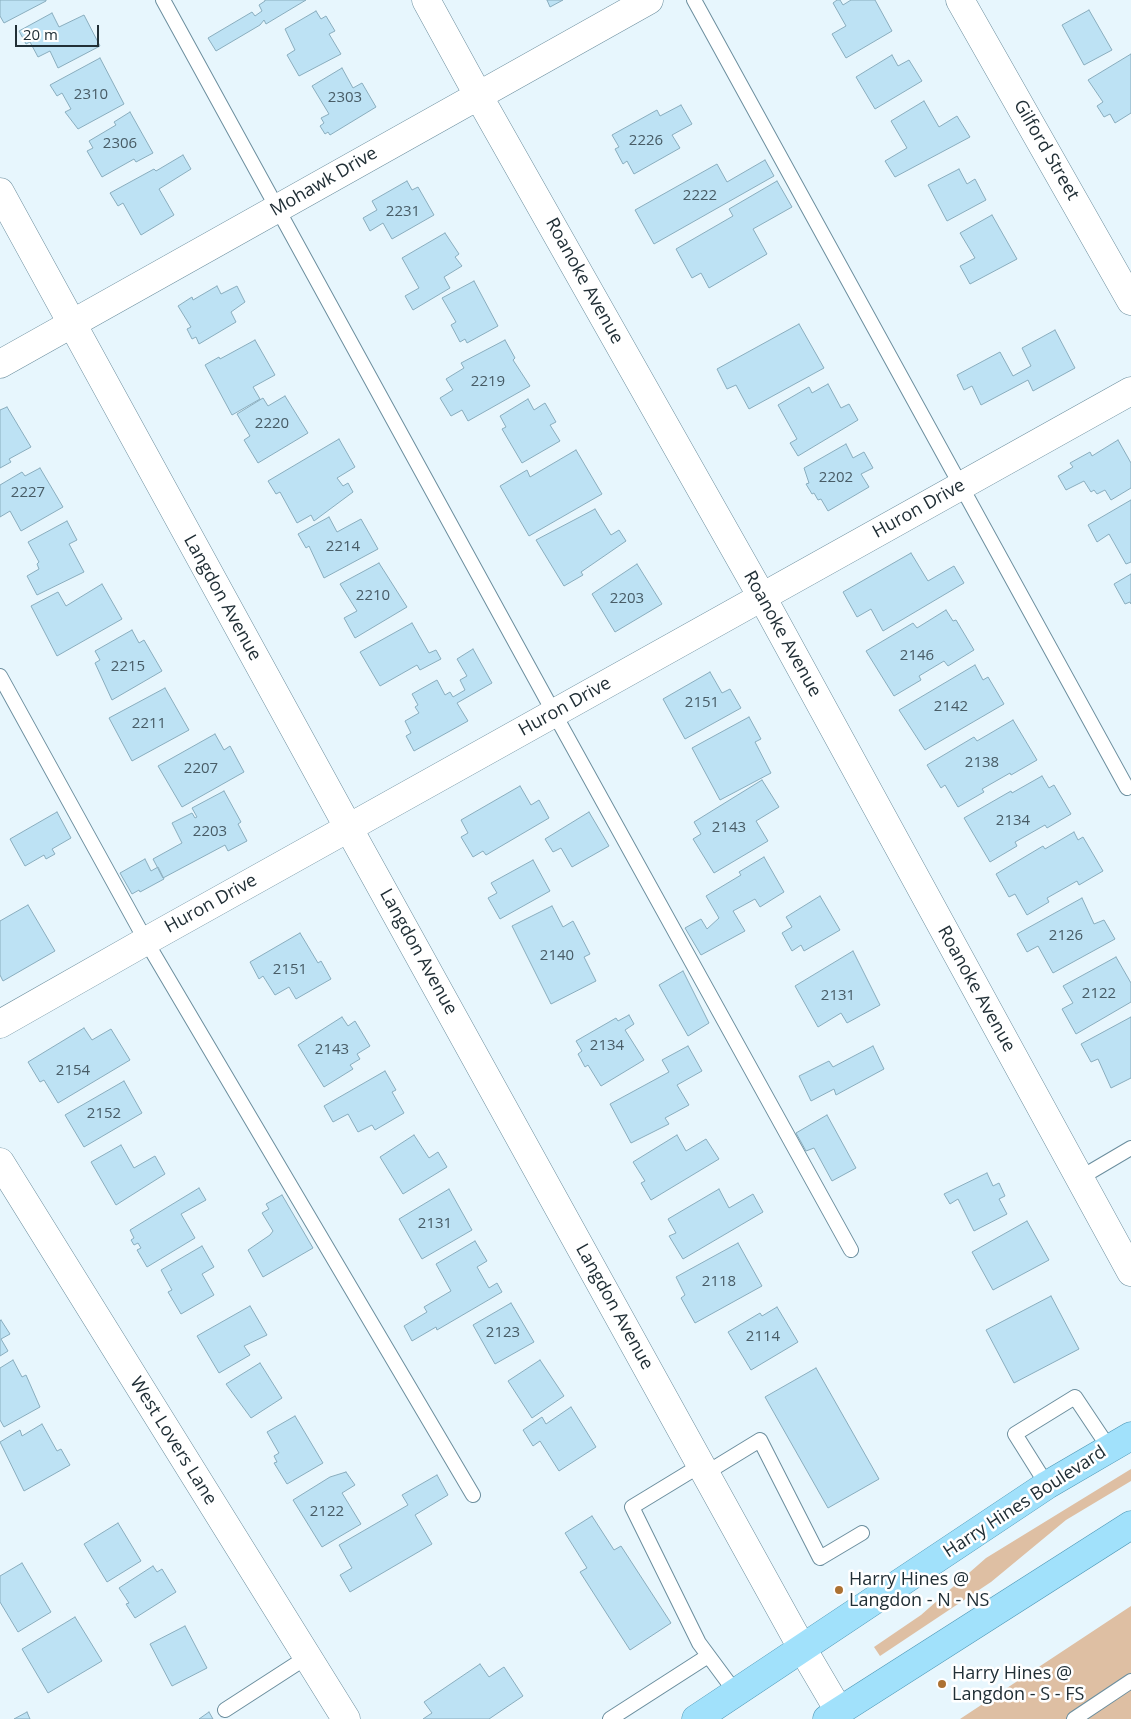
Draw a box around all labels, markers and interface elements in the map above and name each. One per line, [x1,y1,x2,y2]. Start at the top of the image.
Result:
scale bar [18,15,101,47]
text: 20 m [23,24,58,44]
house number: 2310 [74,86,108,104]
house number: 2303 [328,89,362,107]
street label: Gilford Street [1009,96,1083,204]
house number: 2226 [629,132,663,150]
house number: 2306 [103,135,137,153]
street label: Mohawk Drive [267,143,381,221]
house number: 2222 [683,187,717,205]
house number: 2231 [386,203,420,221]
street label: Roanoke Avenue [540,214,628,348]
house number: 2219 [471,373,505,391]
house number: 2220 [255,415,289,433]
house number: 2202 [819,469,853,487]
street label: Huron Drive [869,475,969,543]
house number: 2227 [11,484,45,502]
street label: Langdon Avenue [179,531,265,665]
house number: 2214 [326,538,360,556]
street label: Roanoke Avenue [738,567,826,701]
house number: 2210 [356,587,390,605]
house number: 2203 [610,590,644,608]
house number: 2146 [900,647,934,665]
house number: 2215 [111,658,145,676]
street label: Huron Drive [515,673,615,741]
house number: 2151 [685,694,719,712]
house number: 2142 [934,698,968,716]
house number: 2211 [132,715,166,733]
house number: 2138 [965,754,999,772]
house number: 2207 [184,760,218,778]
house number: 2134 [996,812,1030,830]
house number: 2143 [712,819,746,837]
house number: 2203 [193,823,227,841]
street label: Huron Drive [161,870,261,938]
street label: Langdon Avenue [375,885,461,1019]
street label: Roanoke Avenue [932,922,1020,1056]
house number: 2126 [1049,927,1083,945]
house number: 2140 [540,947,574,965]
house number: 2151 [273,961,307,979]
house number: 2122 [1082,985,1116,1003]
house number: 2131 [821,987,855,1005]
house number: 2134 [590,1037,624,1055]
house number: 2143 [315,1041,349,1059]
house number: 2154 [56,1062,90,1080]
house number: 2152 [87,1105,121,1123]
house number: 2131 [418,1215,452,1233]
street label: Langdon Avenue [571,1240,657,1374]
house number: 2118 [702,1273,736,1291]
house number: 2123 [486,1324,520,1342]
house number: 2114 [746,1328,780,1346]
street label: West Lovers Lane [125,1373,221,1509]
street label: Harry Hines Boulevard [940,1441,1110,1563]
house number: 2122 [310,1503,344,1521]
place label: Harry Hines @ Langdon - N - NS [849,1569,989,1612]
marker: Harry Hines @ Langdon - N - NS [833,1584,845,1596]
place label: Harry Hines @ Langdon - S - FS [952,1663,1084,1706]
marker: Harry Hines @ Langdon - S - FS [936,1678,948,1690]

